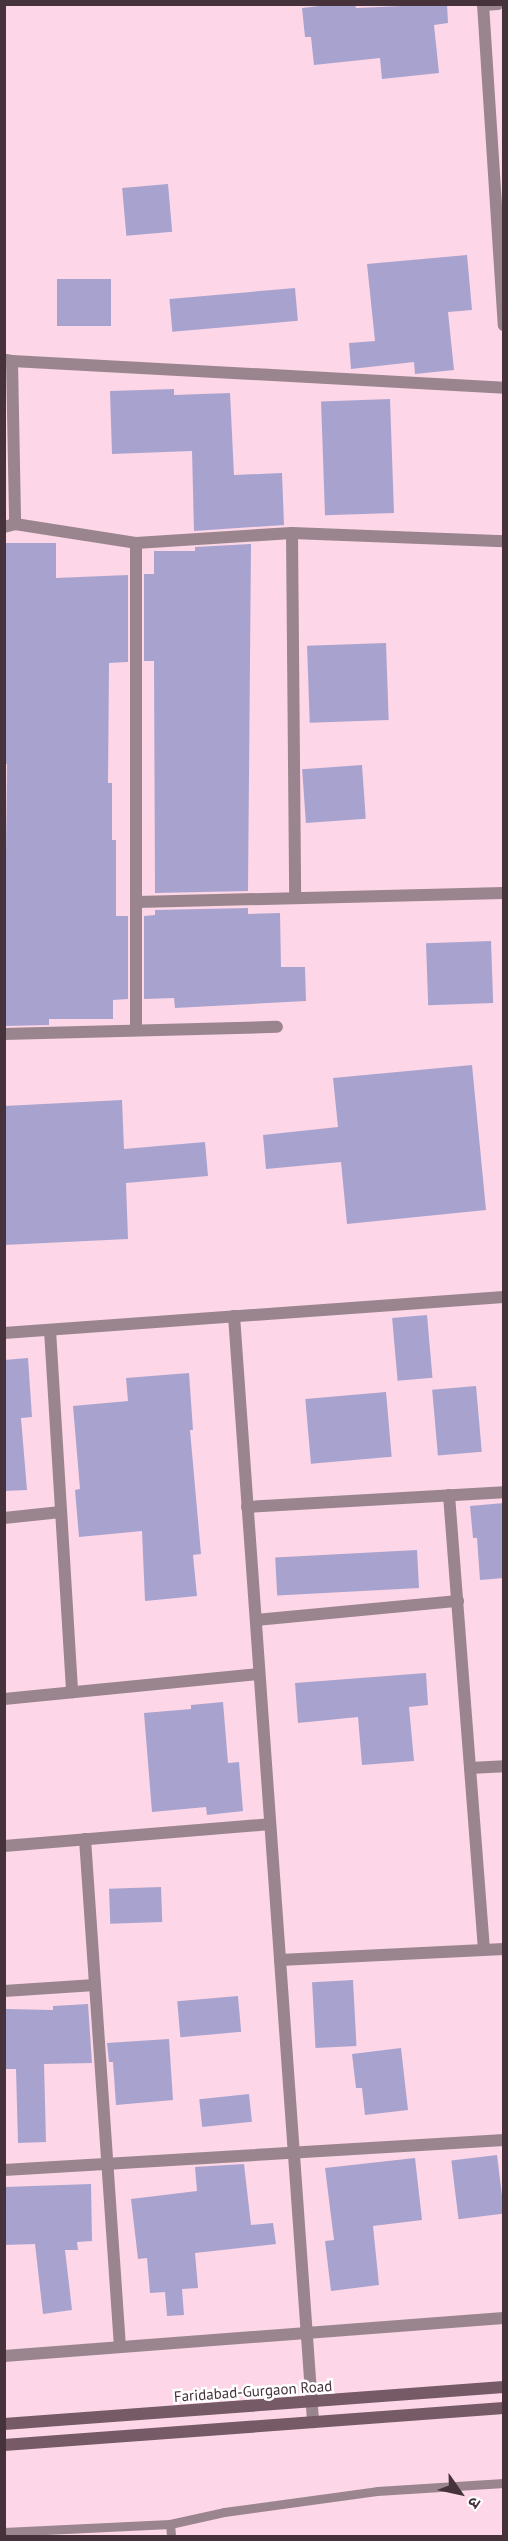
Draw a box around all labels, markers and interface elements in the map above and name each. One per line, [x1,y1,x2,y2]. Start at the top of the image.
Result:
street label: Faridabad-Gurgaon Road [173,2376,333,2406]
north arrow [430,2463,490,2523]
text: उ [464,2494,486,2513]

